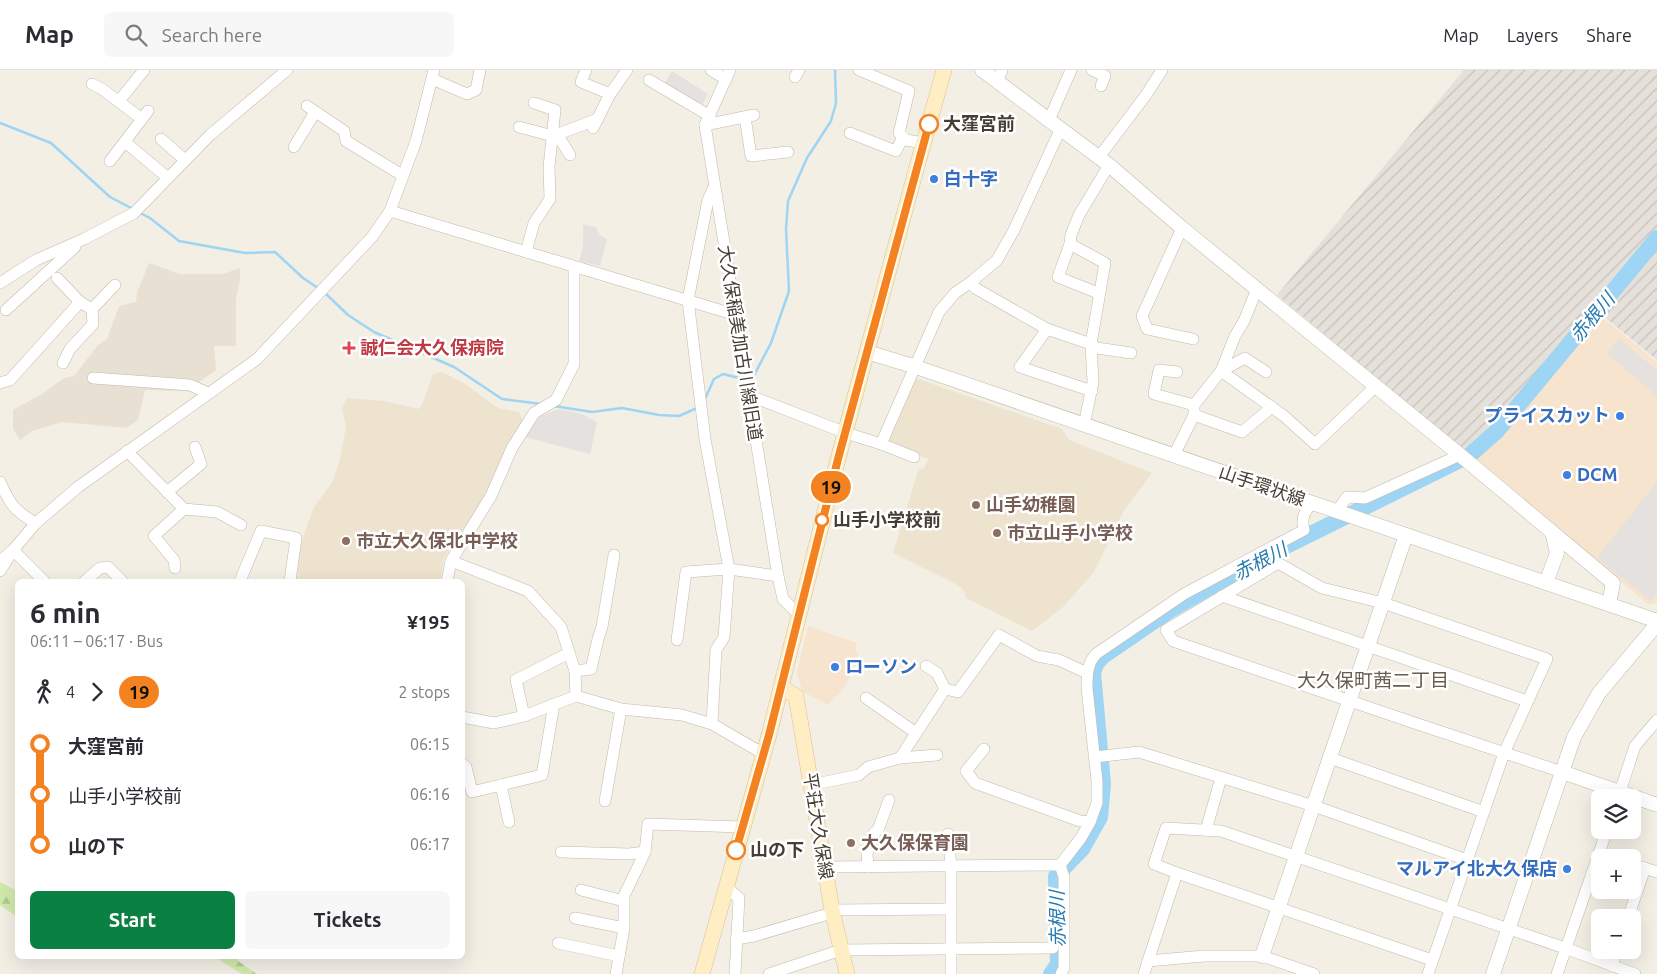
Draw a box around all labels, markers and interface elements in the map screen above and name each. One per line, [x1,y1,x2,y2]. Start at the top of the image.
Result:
search box [104,12,454,57]
text: Map [25,21,74,48]
icon: search [122,21,150,49]
text: Search here [162,24,262,46]
text: Map [1443,25,1479,45]
text: Layers [1507,25,1558,45]
text: Share [1586,25,1632,45]
place label: 大窪宮前 [943,113,1015,133]
marker: 大窪宮前 [919,114,939,134]
place label: 白十字 [944,168,998,188]
marker: 白十字 [928,173,940,185]
street label: 大久保稲美加古川線旧道 [716,243,766,442]
water label: 赤根川 [1565,287,1620,346]
place label: 誠仁会大久保病院 [360,337,504,357]
marker: 誠仁会大久保病院 [342,341,356,355]
place label: プライスカット [1485,405,1610,425]
marker: プライスカット [1614,410,1626,422]
street label: 山手環状線 [1217,461,1308,509]
place label: DCM [1577,464,1618,484]
marker: DCM [1561,469,1573,481]
line badge: 19 [808,471,854,503]
text: 19 [821,477,841,497]
place label: 山手幼稚園 [986,494,1076,514]
marker: 山手幼稚園 [970,499,982,511]
place label: 山手小学校前 [833,509,941,529]
marker: 山手小学校前 [815,513,829,527]
place label: 市立山手小学校 [1007,522,1133,542]
marker: 市立山手小学校 [991,527,1003,539]
place label: 市立大久保北中学校 [356,530,518,550]
marker: 市立大久保北中学校 [340,535,352,547]
water label: 赤根川 [1230,537,1292,584]
text: 6 min [30,597,101,628]
text: ¥195 [407,611,450,633]
text: 06:11 – 06:17 · Bus [30,632,163,650]
place label: ローソン [845,656,917,676]
marker: ローソン [829,661,841,673]
district label: 大久保町茜二丁目 [1297,669,1449,691]
icon: walk [30,678,58,706]
icon: forward [83,678,111,706]
text: 19 [129,682,149,702]
text: 4 [66,683,75,701]
text: 2 stops [398,683,450,701]
text: 大窪宮前 [68,735,144,757]
text: 06:15 [410,735,450,753]
street label: 平荘大久保線 [801,771,837,881]
text: 山手小学校前 [68,785,182,807]
text: 06:16 [410,785,450,803]
map controls [1591,789,1641,959]
button: layers [1591,789,1641,839]
place label: 大久保保育園 [861,832,969,852]
text: 山の下 [68,835,125,857]
text: 06:17 [410,835,450,853]
marker: 大久保保育園 [845,837,857,849]
place label: 山の下 [750,839,804,859]
marker: 山の下 [726,840,746,860]
button: + [1591,849,1641,899]
place label: マルアイ北大久保店 [1396,858,1557,878]
marker: マルアイ北大久保店 [1561,863,1573,875]
water label: 赤根川 [1045,888,1068,948]
button: Start [30,891,235,949]
button: Tickets [245,891,450,949]
button: − [1591,909,1641,959]

